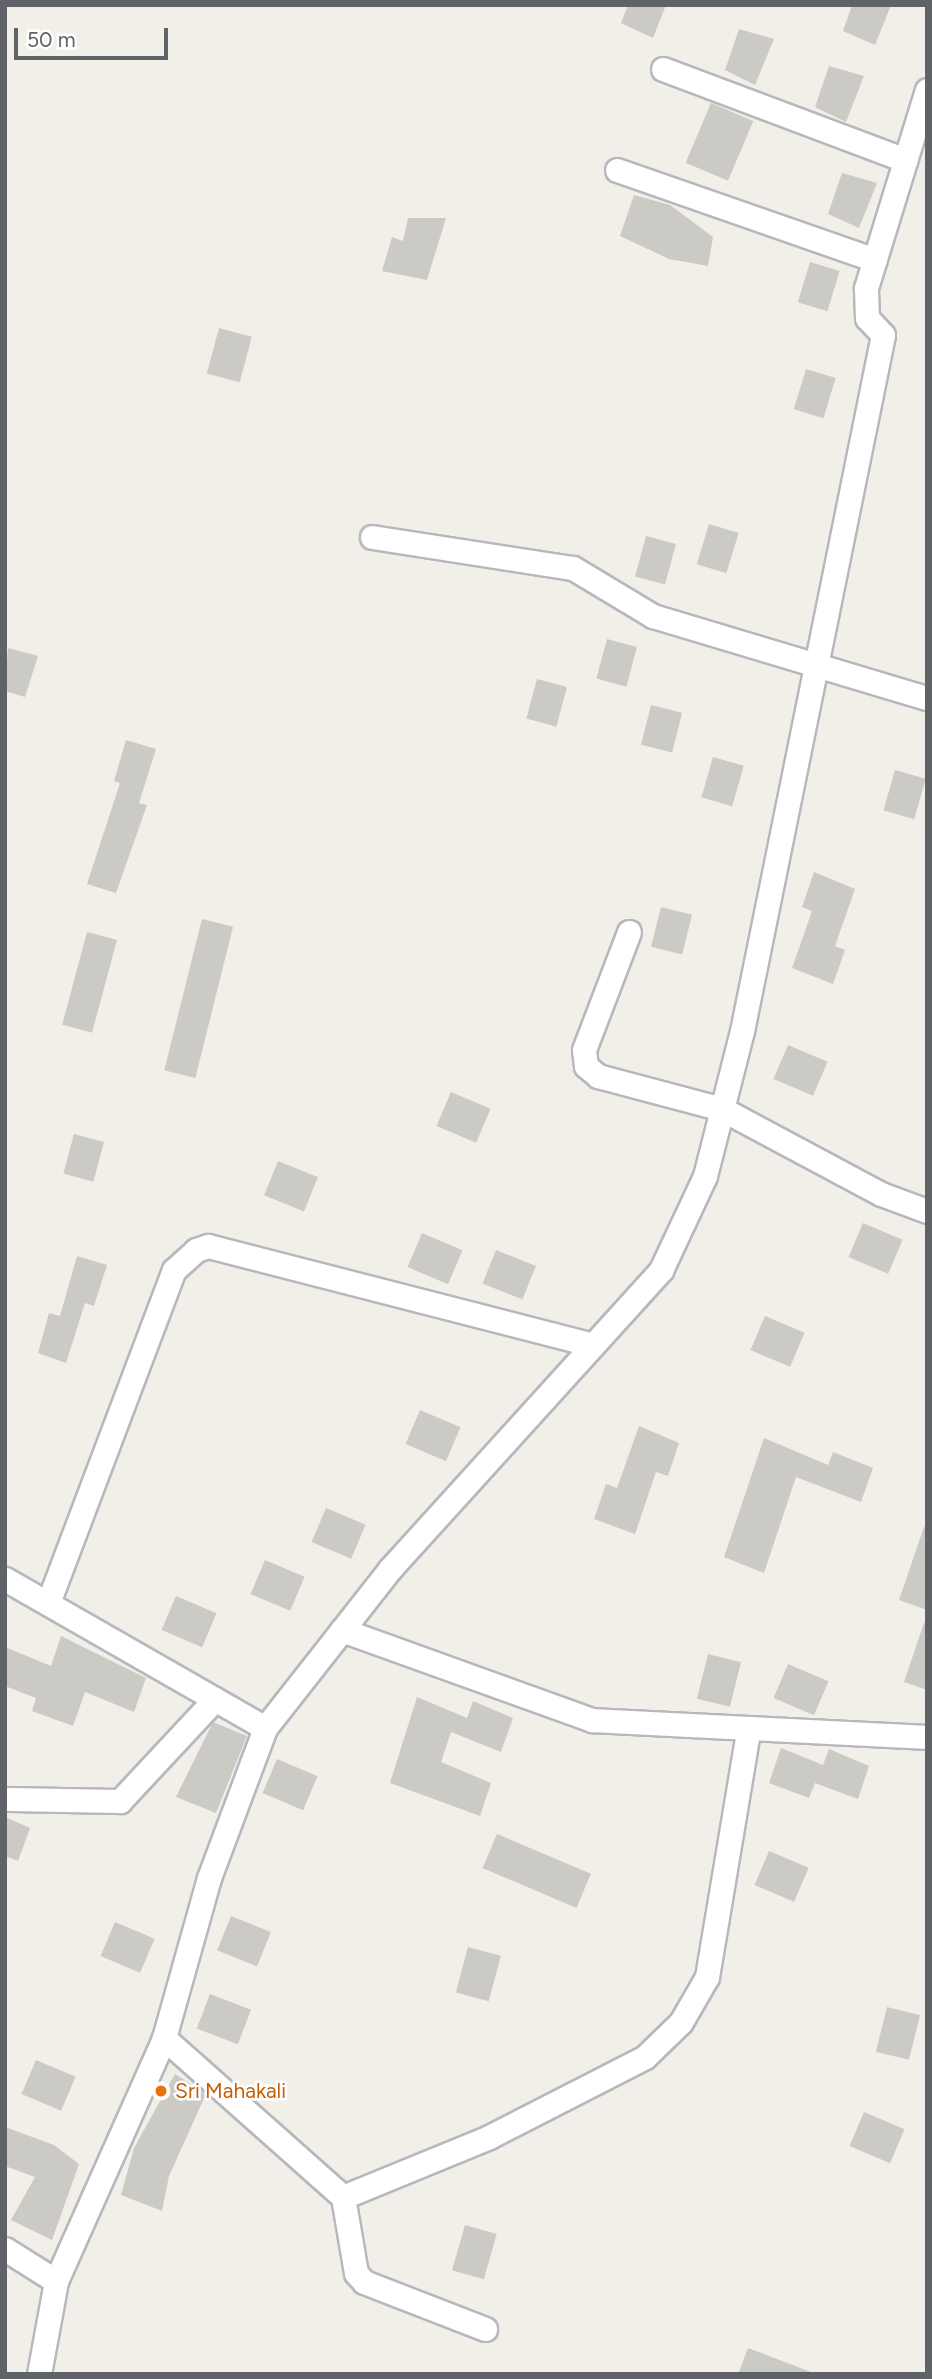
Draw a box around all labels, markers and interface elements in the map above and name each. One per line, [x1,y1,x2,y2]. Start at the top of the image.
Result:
scale bar [18,14,172,58]
text: 50 m [27,27,76,52]
place label: Sri Mahakali [175,2078,286,2104]
marker: Sri Mahakali [153,2083,169,2099]

